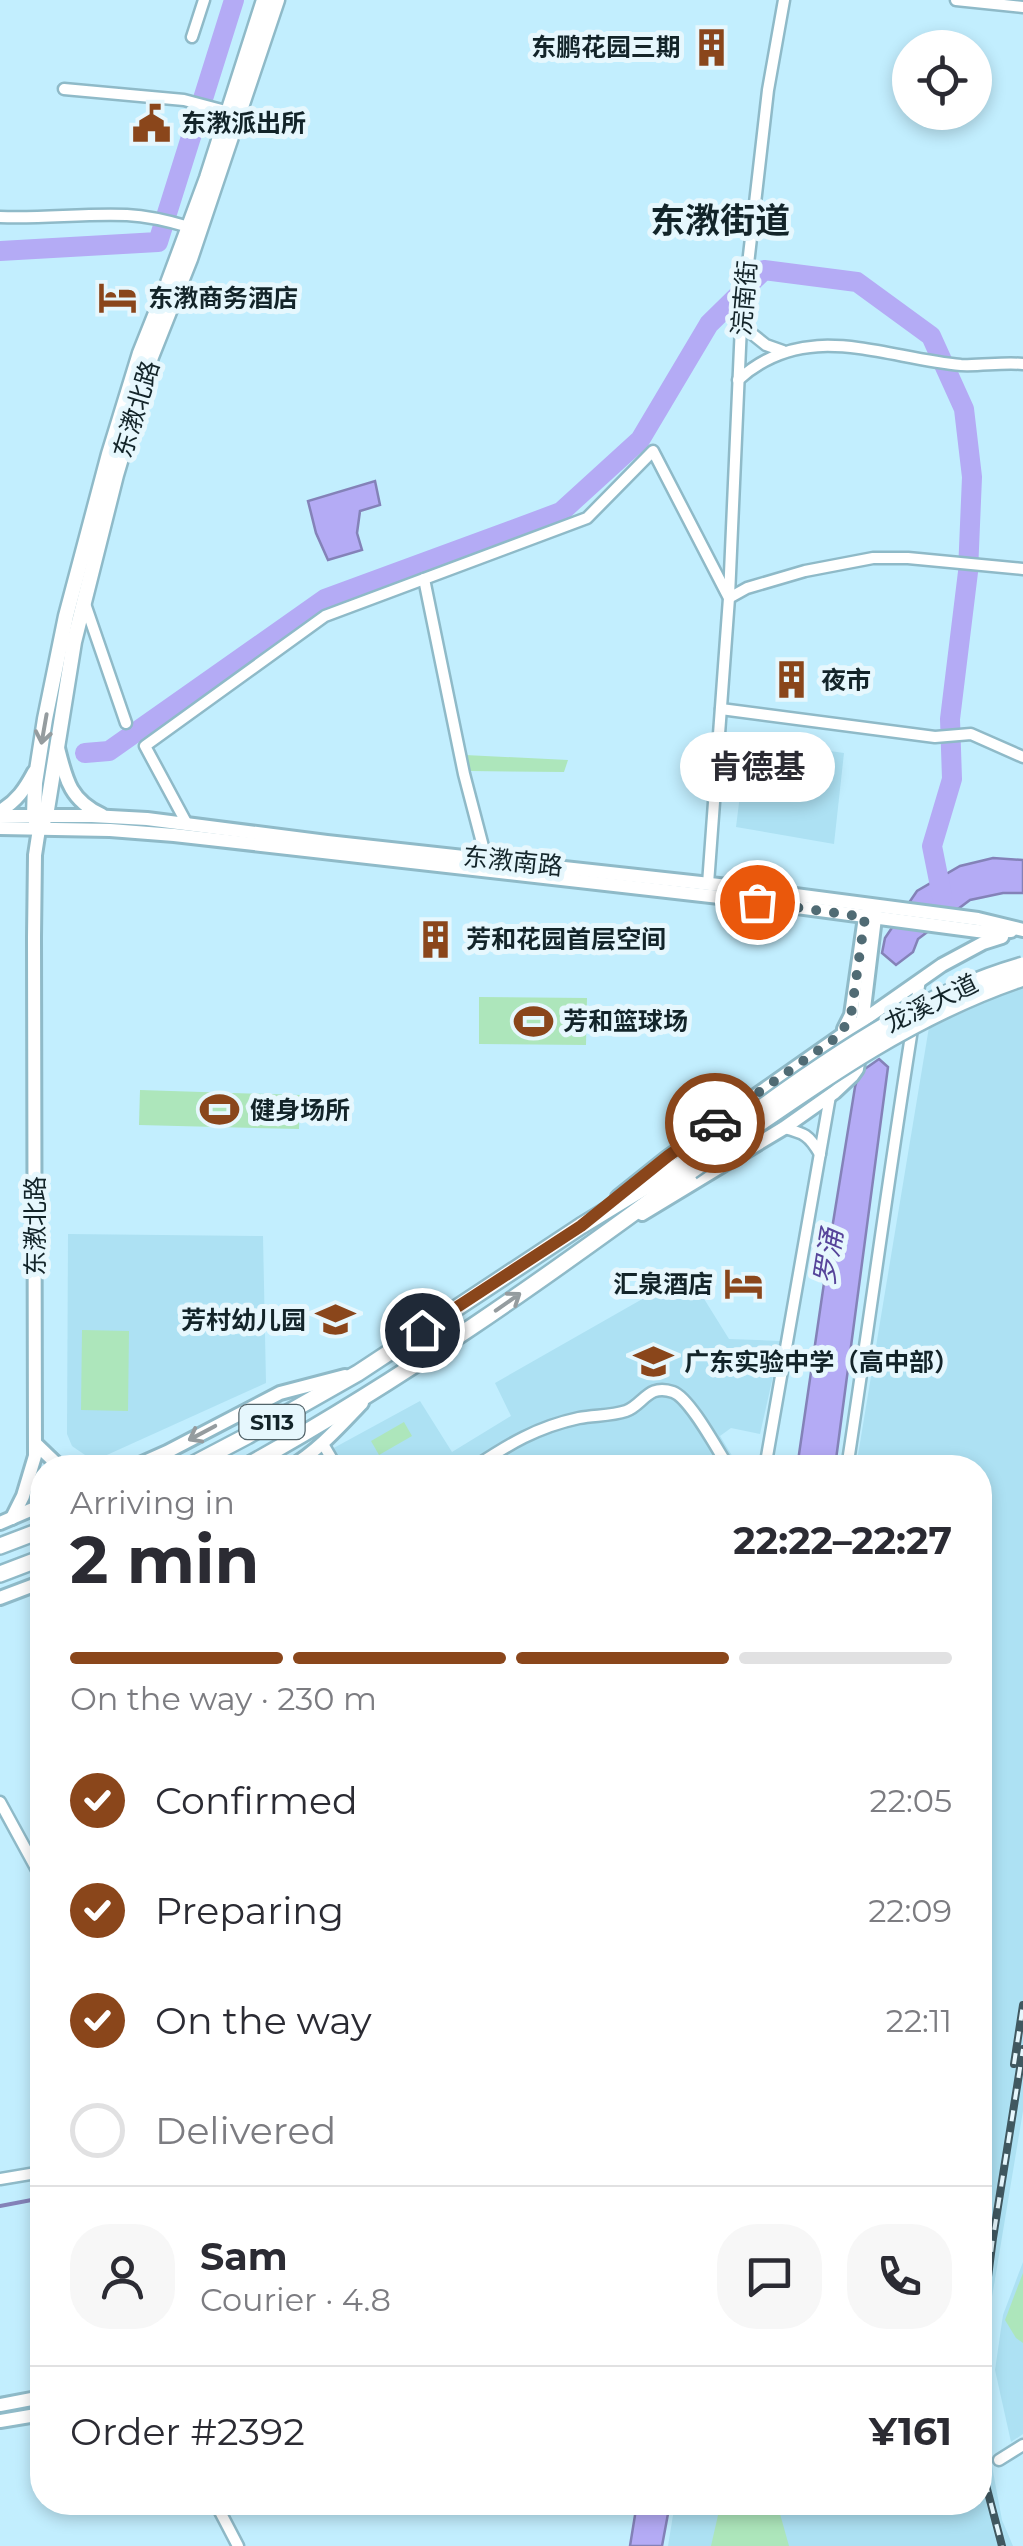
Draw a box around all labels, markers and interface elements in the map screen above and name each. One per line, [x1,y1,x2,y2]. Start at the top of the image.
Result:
building icon: 东鹏花园三期 [690,26,732,68]
map controls [892,30,992,130]
button: locate [892,30,992,130]
place label: 东鹏花园三期 [531,32,681,62]
public building icon: 东漖派出所 [130,102,172,144]
place label: 东漖派出所 [181,108,306,138]
district label: 东漖街道 [650,199,790,242]
street label: 浣南街 [726,259,762,337]
hotel icon: 东漖商务酒店 [97,277,139,319]
place label: 东漖商务酒店 [148,283,298,313]
street label: 东漖北路 [107,357,165,461]
building icon: 夜市 [770,659,812,701]
place label: 夜市 [821,665,871,695]
one-way arrow [33,712,52,744]
callout: 肯德基 [680,732,834,802]
text: 肯德基 [709,747,806,786]
street label: 东漖南路 [462,841,564,881]
pin [715,860,800,945]
icon: bag [730,875,785,930]
building icon: 芳和花园首层空间 [415,918,457,960]
place label: 芳和花园首层空间 [466,924,666,954]
street label: 龙溪大道 [879,968,983,1038]
sports icon: 芳和篮球场 [512,1000,554,1042]
place label: 芳和篮球场 [563,1006,688,1036]
courier [665,1073,765,1173]
sports icon: 健身场所 [199,1089,241,1131]
place label: 健身场所 [250,1095,350,1125]
icon: car [688,1096,743,1151]
street label: 东漖北路 [20,1176,50,1276]
water label: 罗涌 [807,1224,850,1287]
hotel icon: 汇泉酒店 [722,1263,764,1305]
place label: 汇泉酒店 [613,1269,713,1299]
pin [380,1288,465,1373]
one-way arrow [494,1292,522,1313]
school or university icon: 芳村幼儿园 [315,1299,357,1341]
icon: home [395,1303,450,1358]
place label: 芳村幼儿园 [181,1305,306,1335]
school or university icon: 广东实验中学（高中部） [633,1341,675,1383]
place label: 广东实验中学（高中部） [684,1347,959,1377]
road number: S113 [240,1405,304,1439]
one-way arrow [188,1424,218,1443]
text: Arriving in [70,1483,235,1522]
text: 22:22–22:27 [733,1517,952,1564]
text: 2 min [70,1520,259,1599]
text: On the way · 230 m [70,1679,377,1718]
icon: check [70,1773,125,1828]
text: Confirmed [155,1777,358,1824]
text: 22:05 [870,1781,952,1820]
icon: check [70,1883,125,1938]
text: Preparing [155,1887,344,1934]
text: 22:09 [868,1891,952,1930]
icon: check [70,1993,125,2048]
text: On the way [155,1997,372,2044]
text: 22:11 [886,2001,952,2040]
text: Delivered [155,2107,336,2154]
button: person [70,2224,175,2329]
button: chat [717,2224,822,2329]
button: phone [847,2224,952,2329]
text: Sam [200,2233,288,2280]
text: Courier · 4.8 [200,2280,391,2319]
text: Order #2392 [70,2408,305,2455]
text: ¥161 [869,2408,952,2455]

